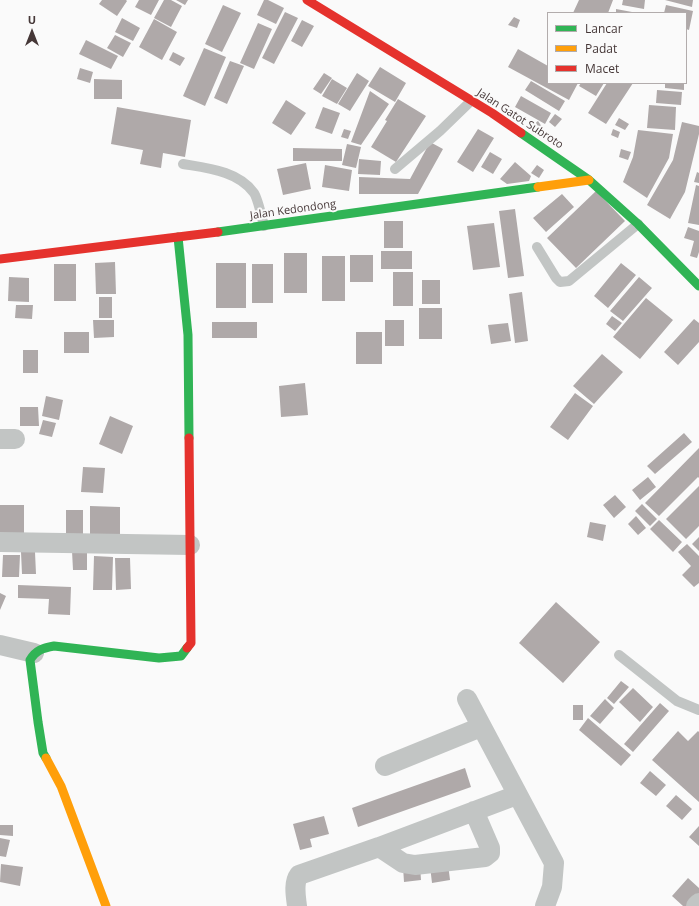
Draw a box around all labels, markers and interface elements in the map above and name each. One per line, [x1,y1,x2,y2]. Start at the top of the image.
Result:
north arrow [12,12,52,52]
text: U [28,12,36,27]
legend [547,12,687,84]
text: Lancar [585,20,623,37]
text: Padat [585,40,617,57]
text: Macet [585,60,619,77]
street label: Jalan Gatot Subroto [474,86,566,152]
street label: Jalan Kedondong [249,197,337,223]

